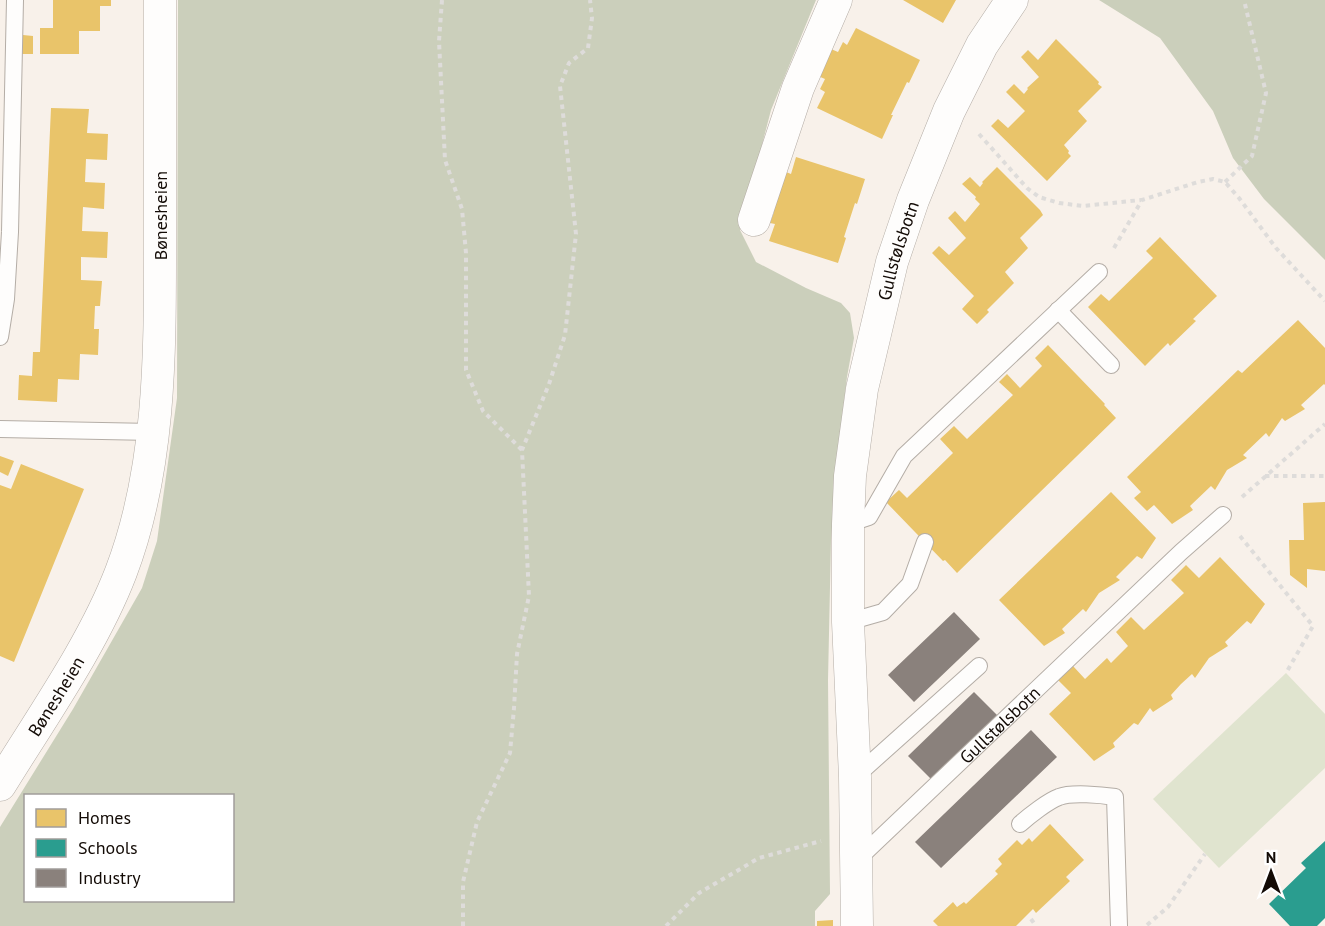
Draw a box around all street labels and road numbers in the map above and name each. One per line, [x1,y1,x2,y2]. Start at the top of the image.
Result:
street label: Bønesheien [148,171,172,260]
street label: Gullstølsbotn [872,198,923,302]
street label: Bønesheien [22,652,89,740]
street label: Gullstølsbotn [954,681,1045,768]

